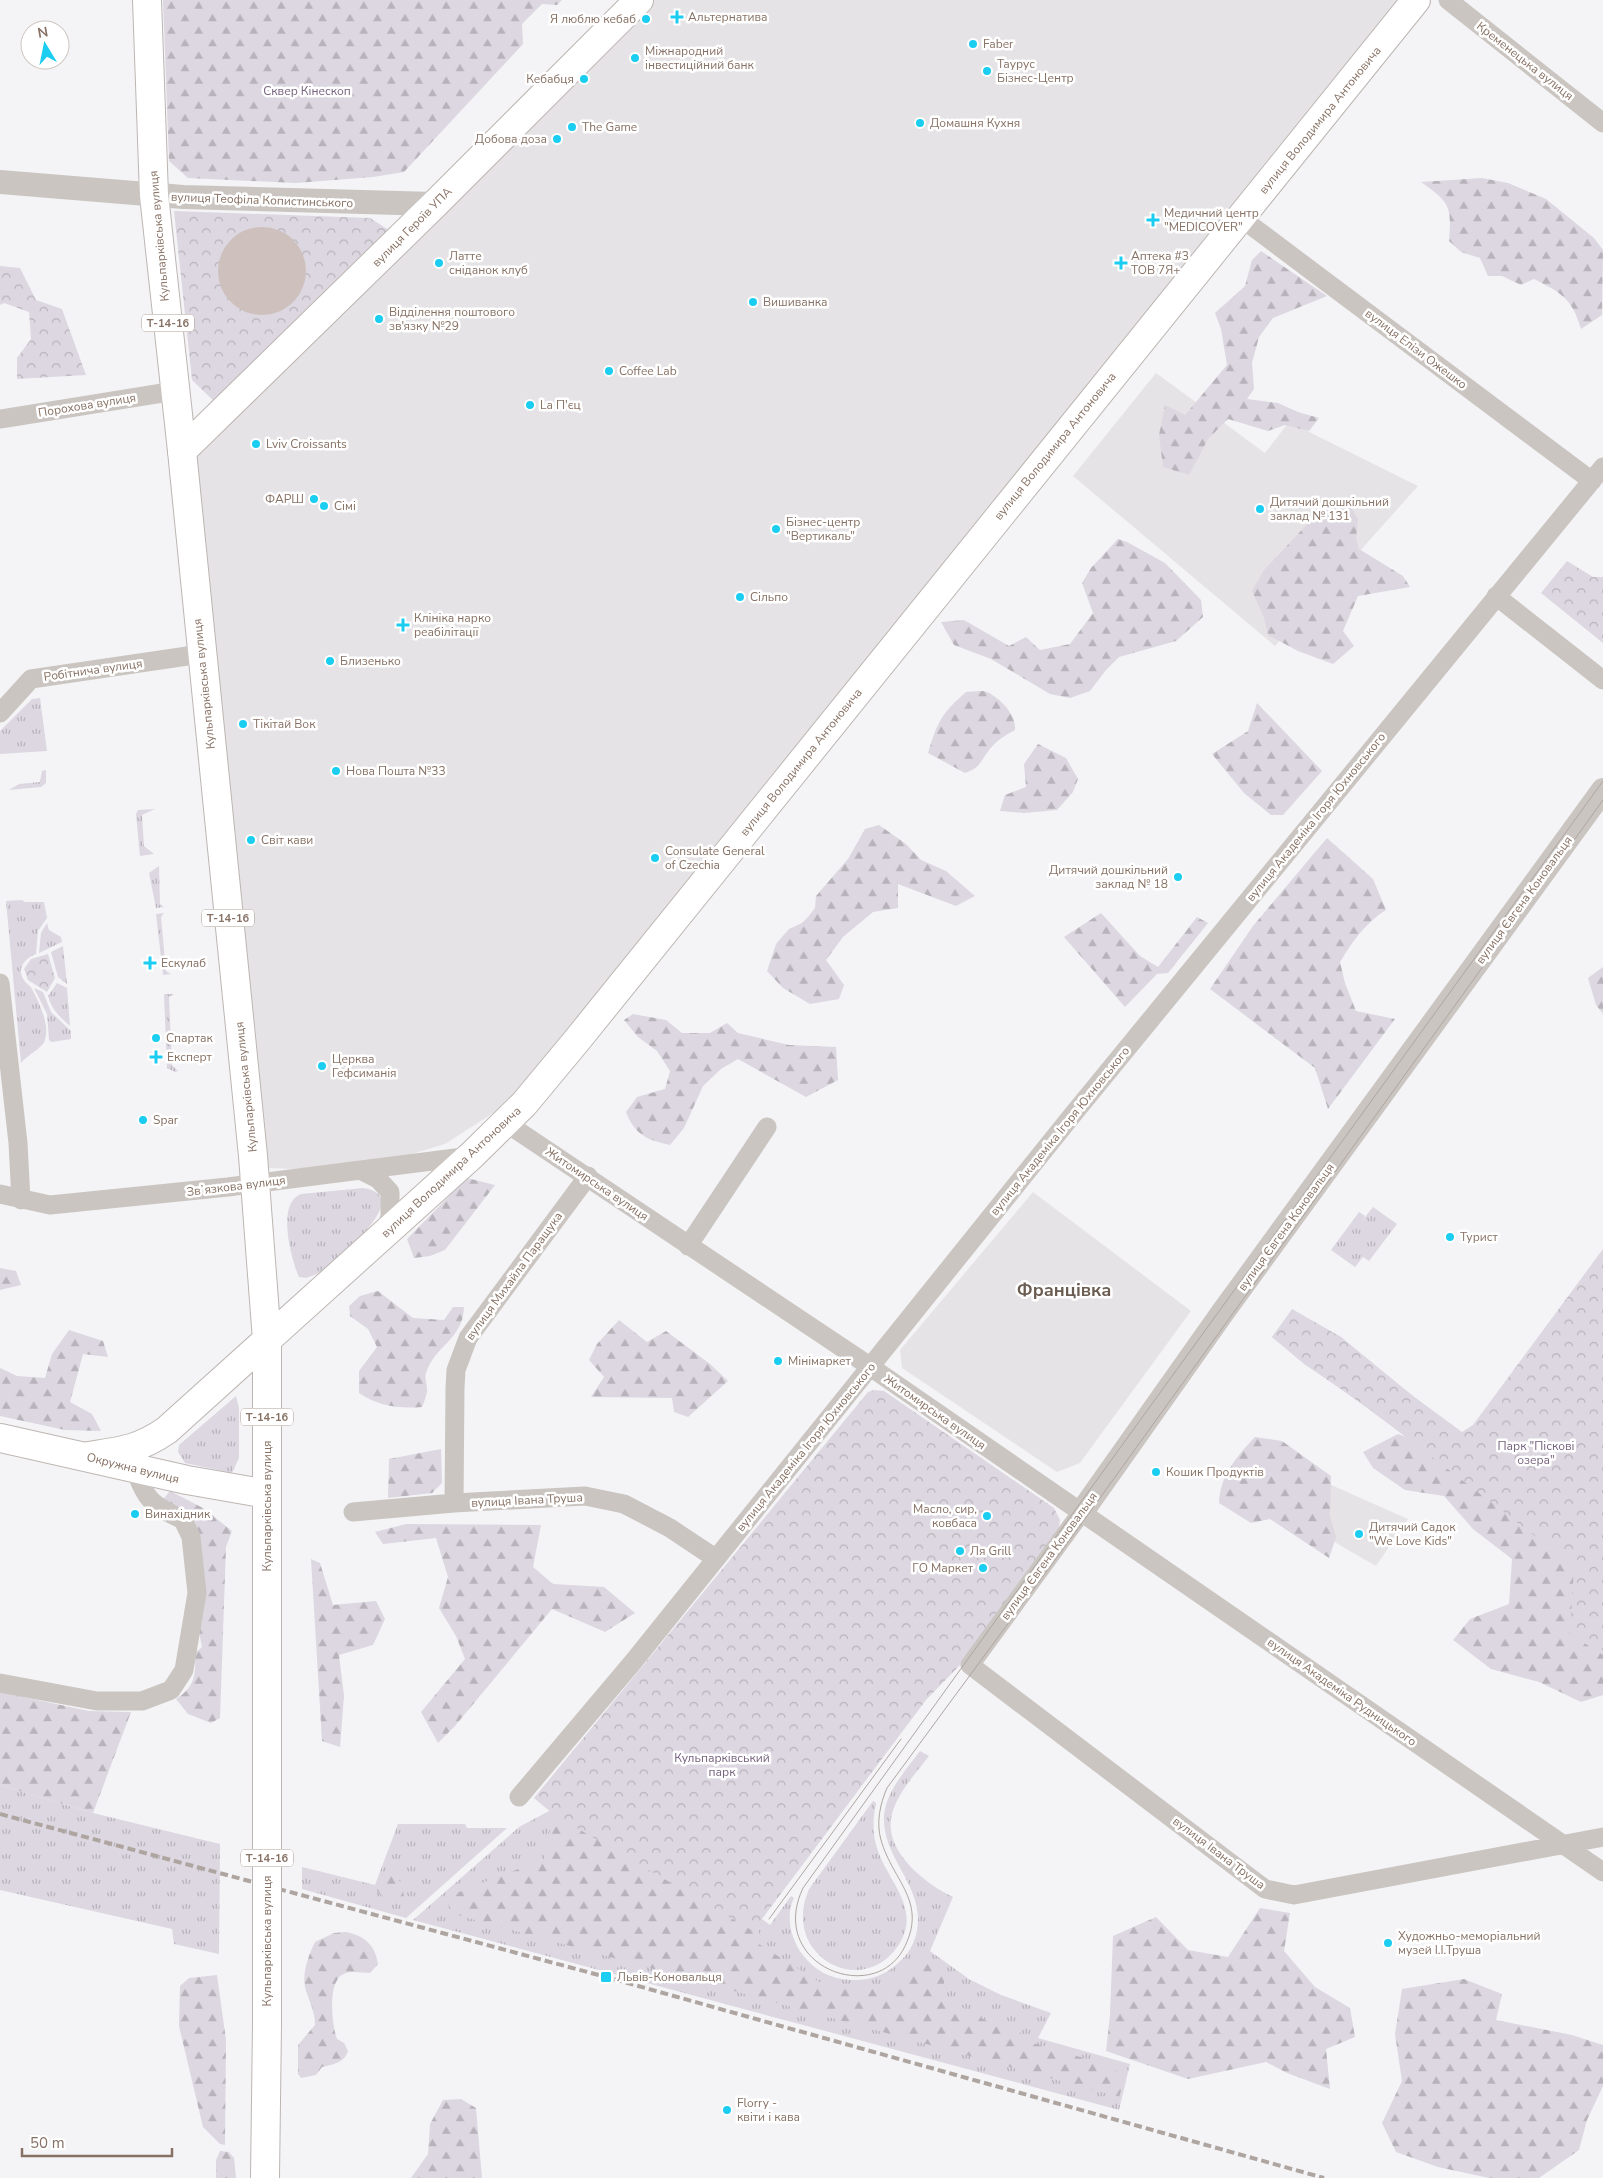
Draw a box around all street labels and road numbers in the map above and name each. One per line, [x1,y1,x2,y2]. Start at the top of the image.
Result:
street label: Кременецька вулиця [1473,18,1577,104]
street label: вулиця Володимира Антоновича [1255,43,1385,197]
street label: Кульпарківська вулиця [145,170,173,302]
street label: вулиця Героїв УПА [369,183,456,270]
street label: вулиця Теофіла Копистинського [171,189,354,211]
street label: вулиця Елізи Ожешко [1362,305,1470,393]
road number: Т-14-16 [142,314,194,332]
street label: вулиця Володимира Антоновича [990,369,1120,523]
street label: Порохова вулиця [37,389,137,421]
street label: Кульпарківська вулиця [189,618,219,750]
street label: Робітнича вулиця [43,655,143,685]
street label: вулиця Володимира Антоновича [736,685,866,839]
street label: вулиця Академіка Ігоря Юхновського [1243,729,1389,905]
street label: вулиця Євгена Коновальця [1472,833,1576,967]
road number: Т-14-16 [202,910,254,926]
street label: Кульпарківська вулиця [231,1021,261,1153]
street label: вулиця Академіка Ігоря Юхновського [987,1043,1133,1219]
street label: вулиця Володимира Антоновича [378,1103,524,1241]
street label: Житомирська вулиця [542,1144,652,1224]
street label: вулиця Євгена Коновальця [1234,1160,1338,1294]
street label: Звʼязкова вулиця [185,1172,287,1200]
street label: вулиця Михайла Паращука [462,1209,566,1343]
street label: вулиця Академіка Ігоря Юхновського [733,1359,879,1535]
street label: Житомирська вулиця [881,1371,989,1453]
road number: Т-14-16 [241,1408,293,1425]
street label: Кульпарківська вулиця [259,1440,275,1572]
street label: Окружна вулиця [85,1449,181,1487]
street label: вулиця Івана Труша [471,1489,583,1511]
street label: вулиця Євгена Коновальця [997,1489,1101,1623]
street label: вулиця Академіка Рудницького [1264,1634,1420,1750]
street label: вулиця Івана Труша [1170,1813,1268,1893]
road number: Т-14-16 [241,1850,293,1866]
street label: Кульпарківська вулиця [259,1875,275,2007]

